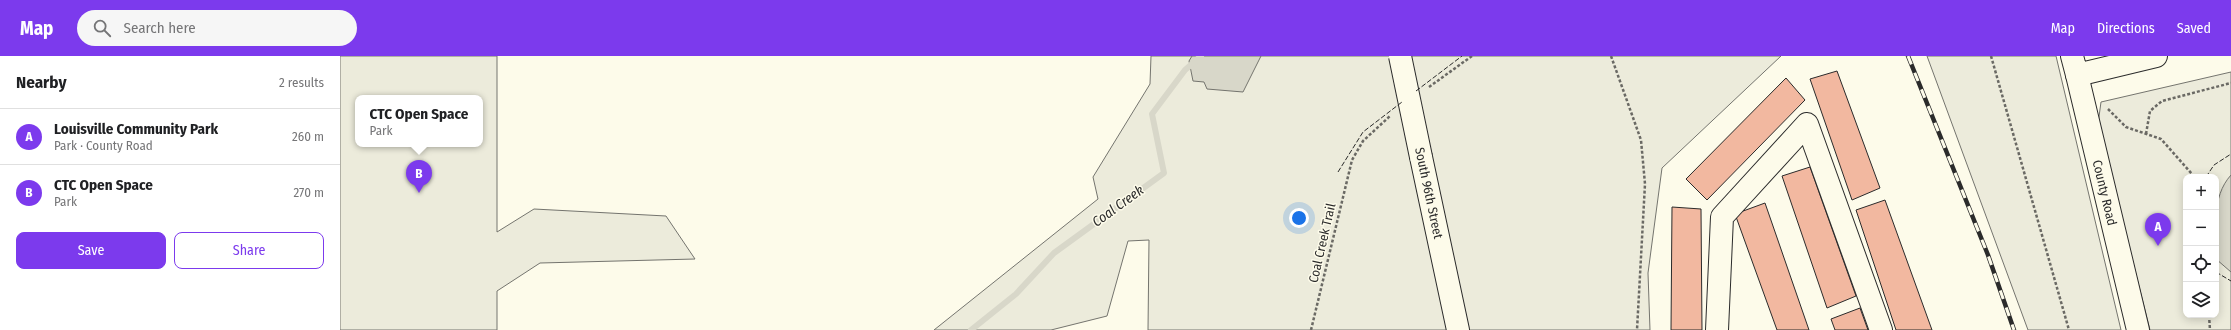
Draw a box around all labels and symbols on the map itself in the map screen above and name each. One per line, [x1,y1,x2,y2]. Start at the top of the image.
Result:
street label: South 96th Street [1412,146,1446,241]
street label: County Road [2090,158,2120,227]
pin: B [406,160,432,193]
water label: Coal Creek [1089,182,1147,230]
street label: Coal Creek Trail [1306,201,1339,284]
your location [1289,208,1309,228]
pin: A [2145,213,2171,246]

